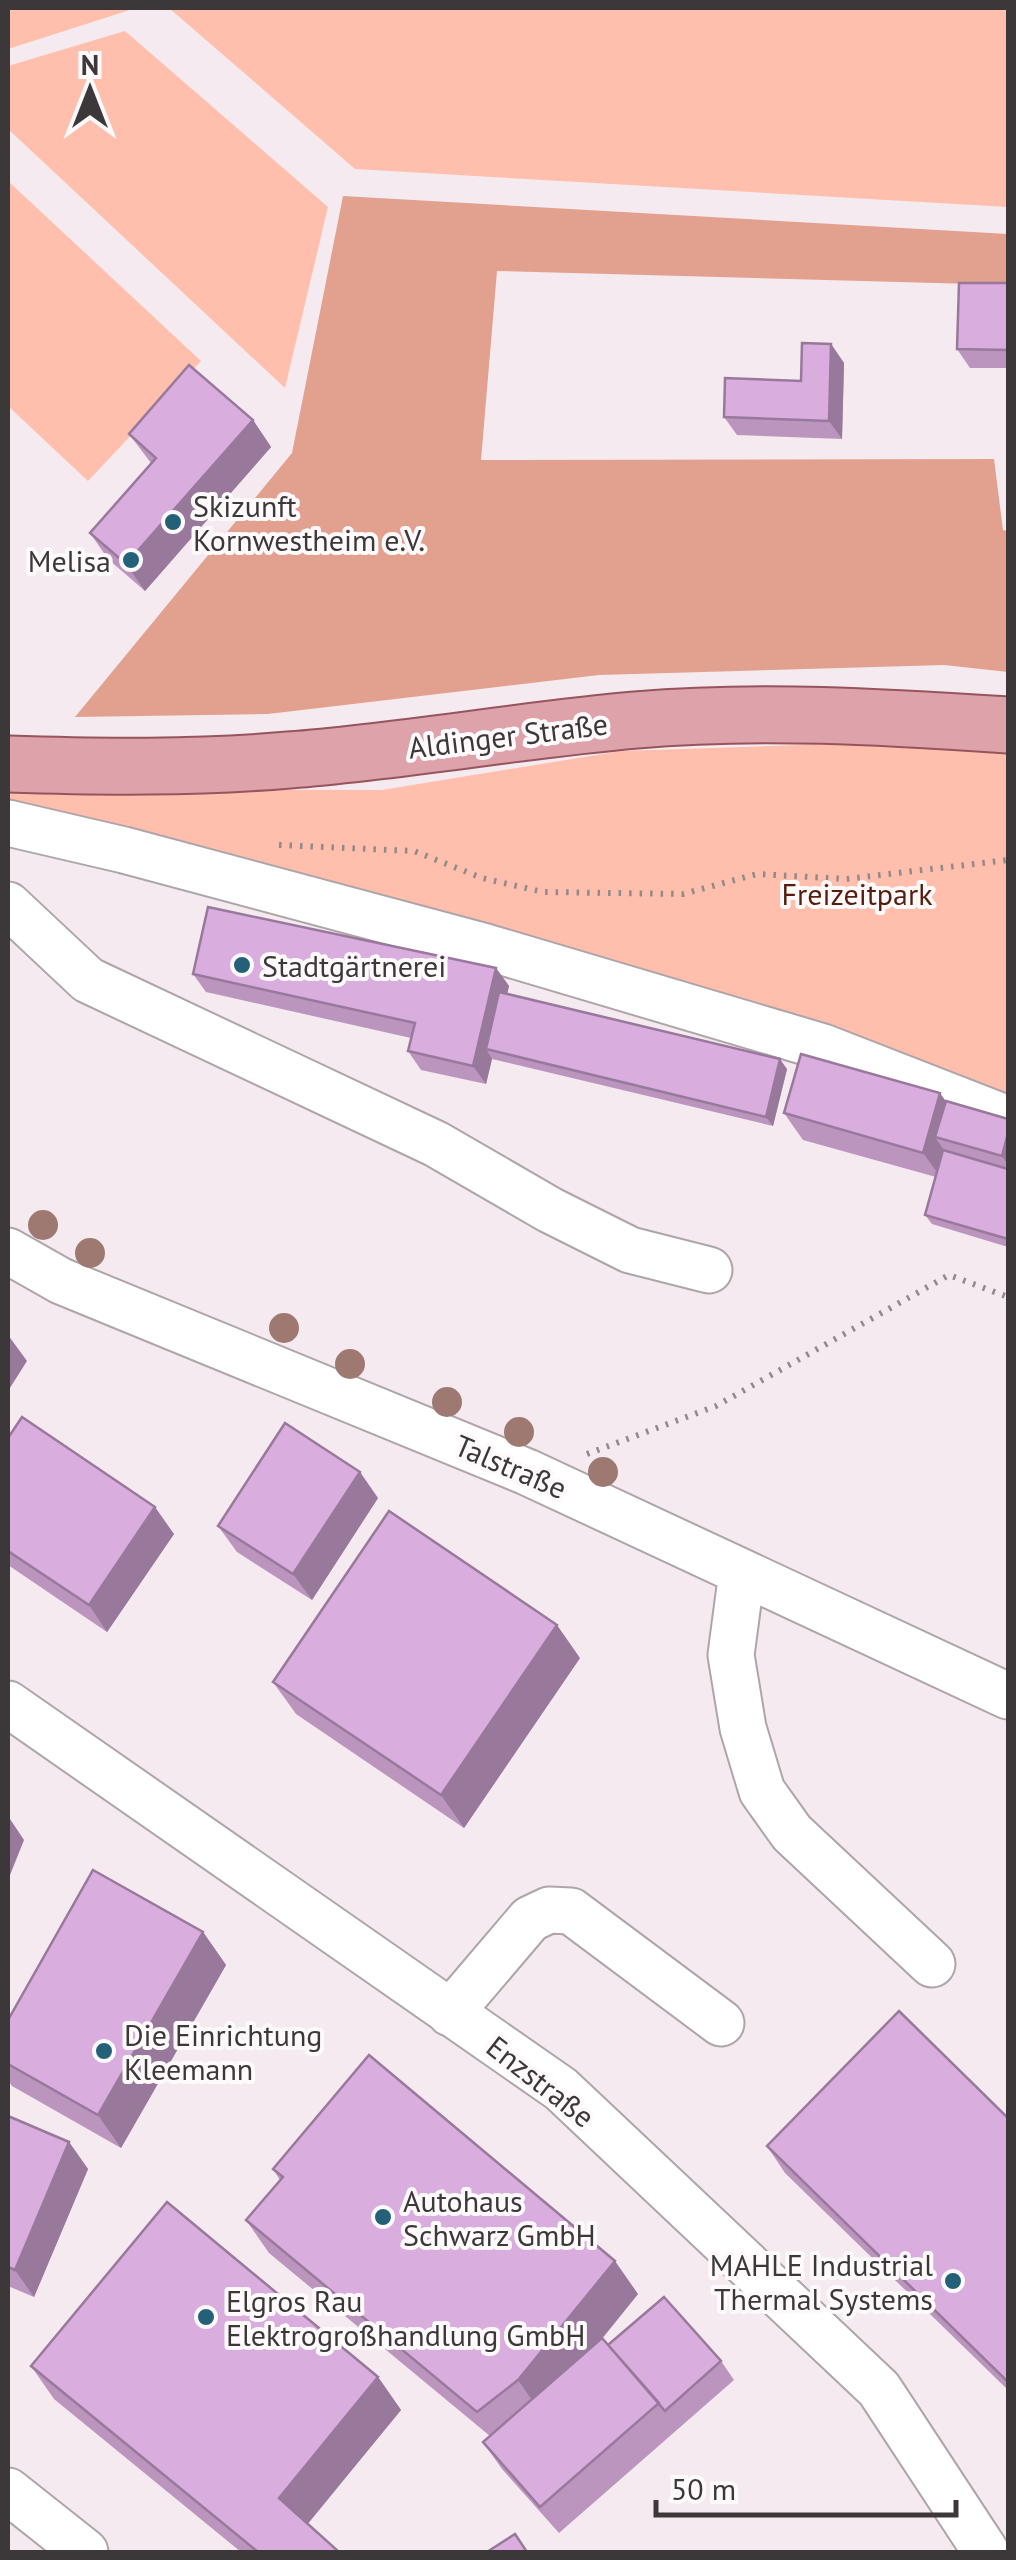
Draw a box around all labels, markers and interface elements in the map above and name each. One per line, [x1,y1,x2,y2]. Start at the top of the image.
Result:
north arrow [40,40,140,140]
text: N [81,46,99,83]
place label: Skizunft Kornwestheim e.V. [193,486,425,559]
marker: Skizunft Kornwestheim e.V. [162,511,184,533]
place label: Melisa [28,541,111,580]
marker: Melisa [120,549,142,571]
street label: Aldinger Straße [406,703,610,767]
park label: Freizeitpark [781,874,933,913]
place label: Stadtgärtnerei [262,946,446,985]
marker: Stadtgärtnerei [231,954,253,976]
street label: Talstraße [449,1425,573,1507]
place label: Die Einrichtung Kleemann [124,2015,322,2088]
street label: Enzstraße [479,2027,603,2135]
marker: Die Einrichtung Kleemann [93,2040,115,2062]
place label: Autohaus Schwarz GmbH [403,2181,596,2254]
marker: Autohaus Schwarz GmbH [372,2206,394,2228]
place label: MAHLE Industrial Thermal Systems [710,2245,933,2318]
marker: MAHLE Industrial Thermal Systems [942,2270,964,2292]
place label: Elgros Rau Elektrogroßhandlung GmbH [226,2281,585,2354]
marker: Elgros Rau Elektrogroßhandlung GmbH [195,2306,217,2328]
scale bar [656,2455,956,2517]
text: 50 m [671,2469,736,2508]

